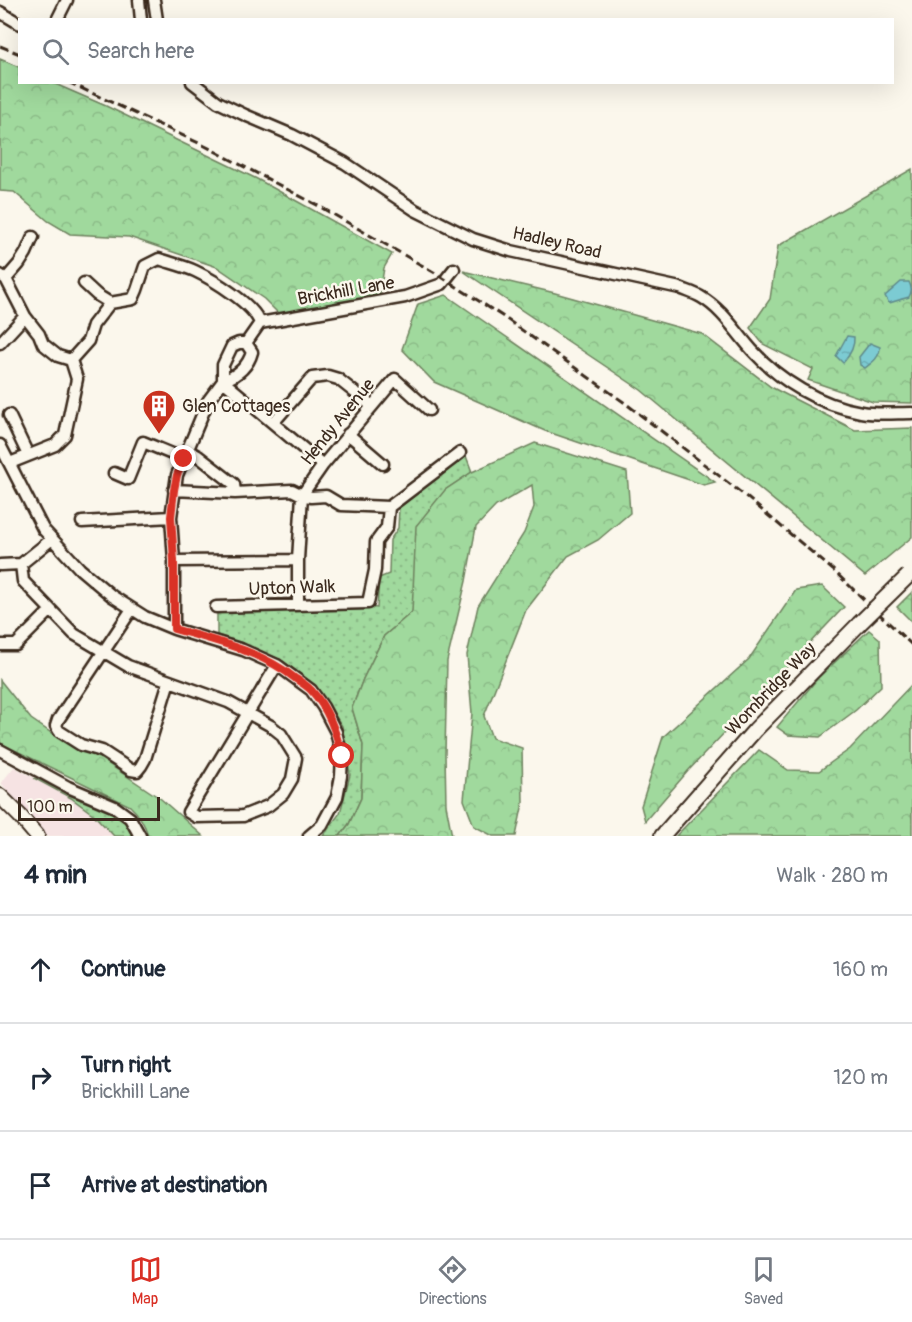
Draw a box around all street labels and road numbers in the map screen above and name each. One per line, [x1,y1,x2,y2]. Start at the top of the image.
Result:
street label: Hadley Road [510,222,604,264]
street label: Brickhill Lane [296,271,396,311]
street label: Hendy Avenue [296,374,380,470]
street label: Upton Walk [248,575,336,601]
street label: Wombridge Way [721,637,821,740]

